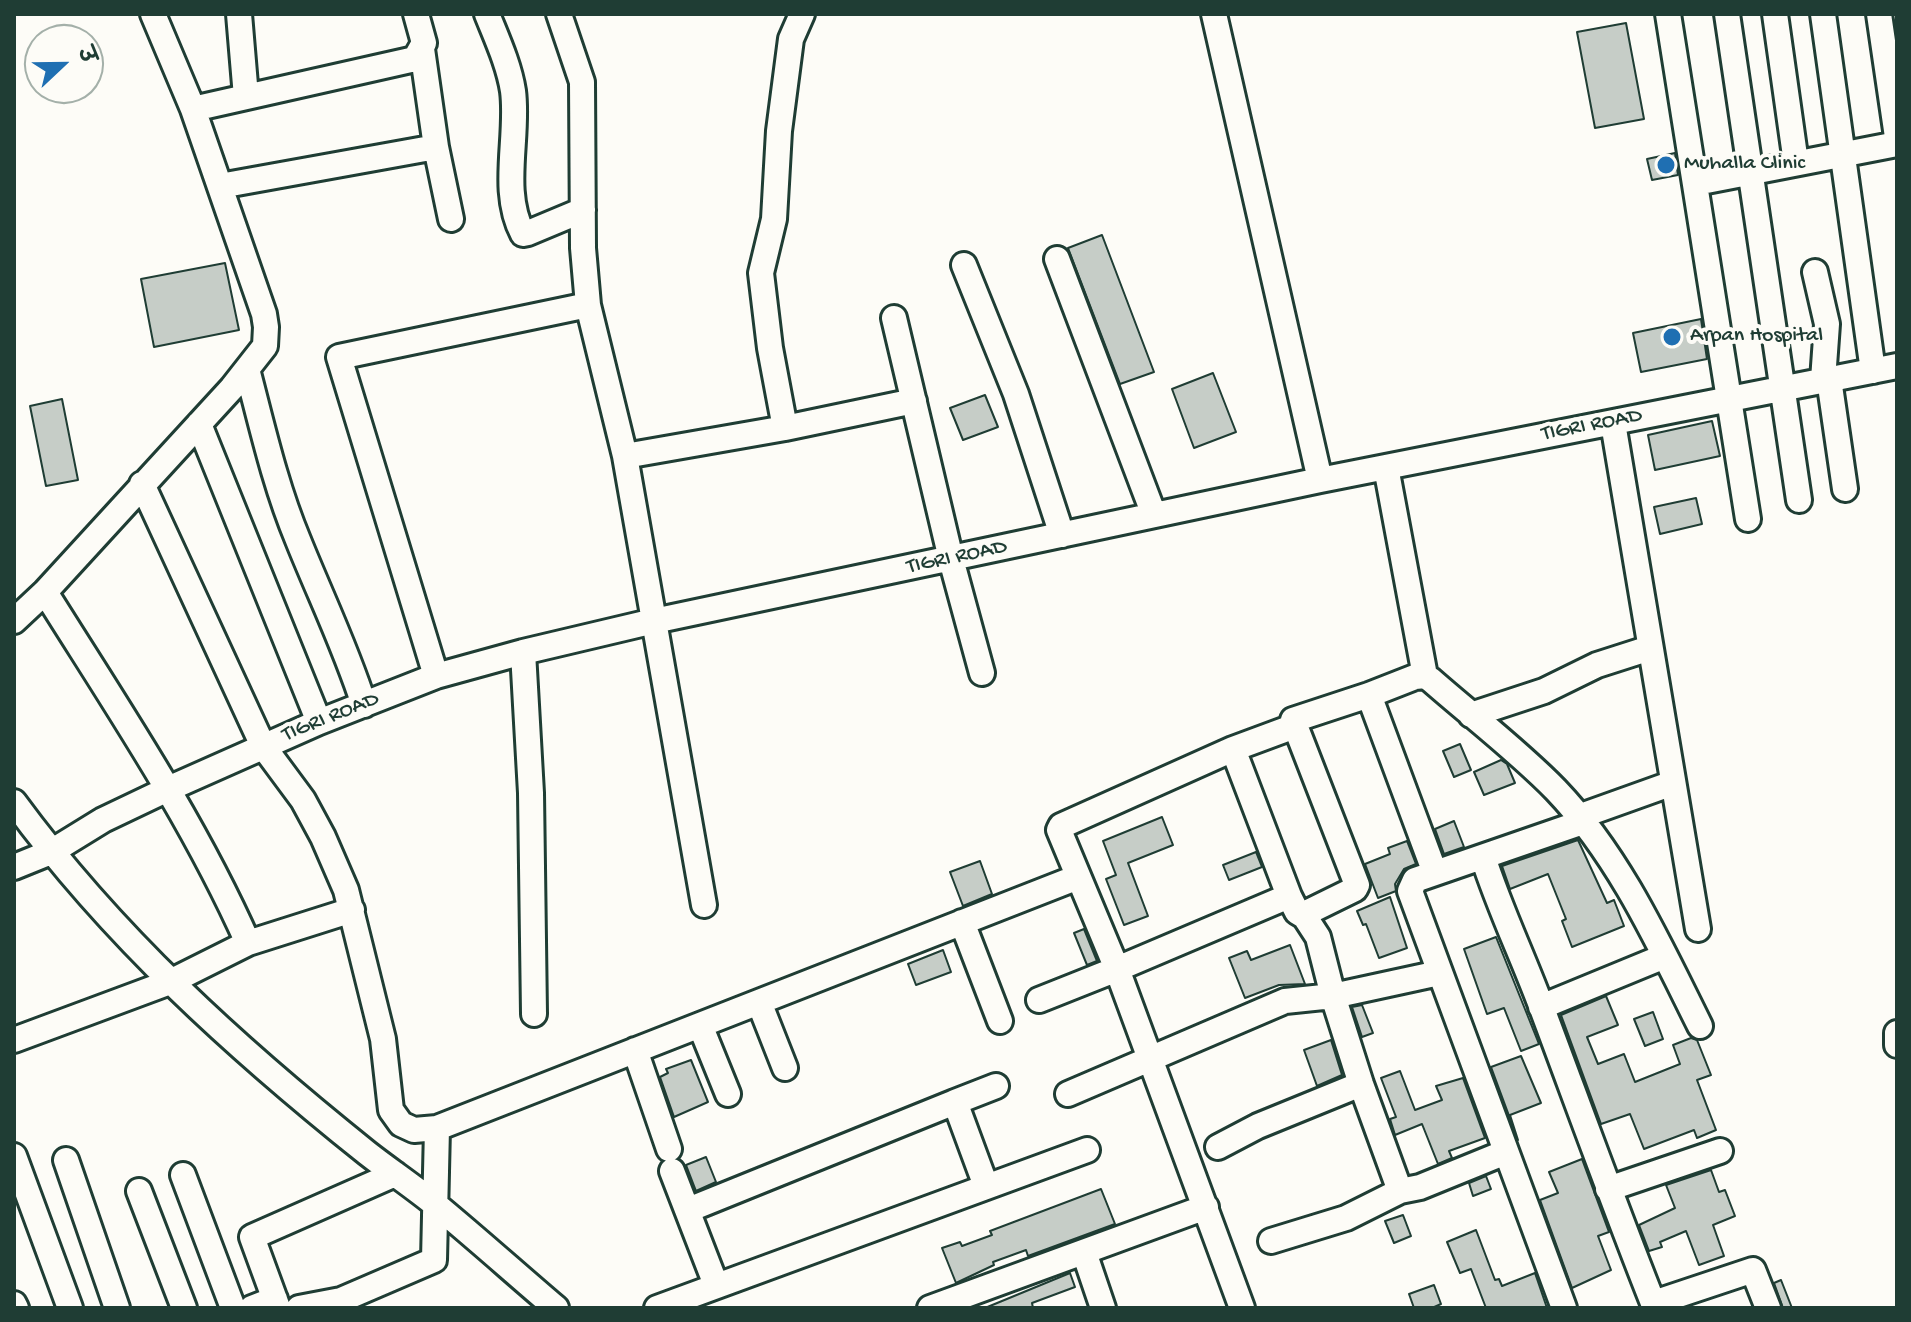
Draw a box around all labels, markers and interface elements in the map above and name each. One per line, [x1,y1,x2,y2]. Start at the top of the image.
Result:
north arrow [24,24,104,104]
text: उ [70,44,99,67]
place label: Muhalla Clinic [1684,152,1805,178]
marker: Muhalla Clinic [1655,154,1677,176]
place label: Arpan Hospital [1690,324,1823,350]
marker: Arpan Hospital [1661,326,1683,348]
street label: TIGRI ROAD [1540,403,1644,449]
street label: TIGRI ROAD [904,535,1010,581]
street label: TIGRI ROAD [279,687,383,749]

